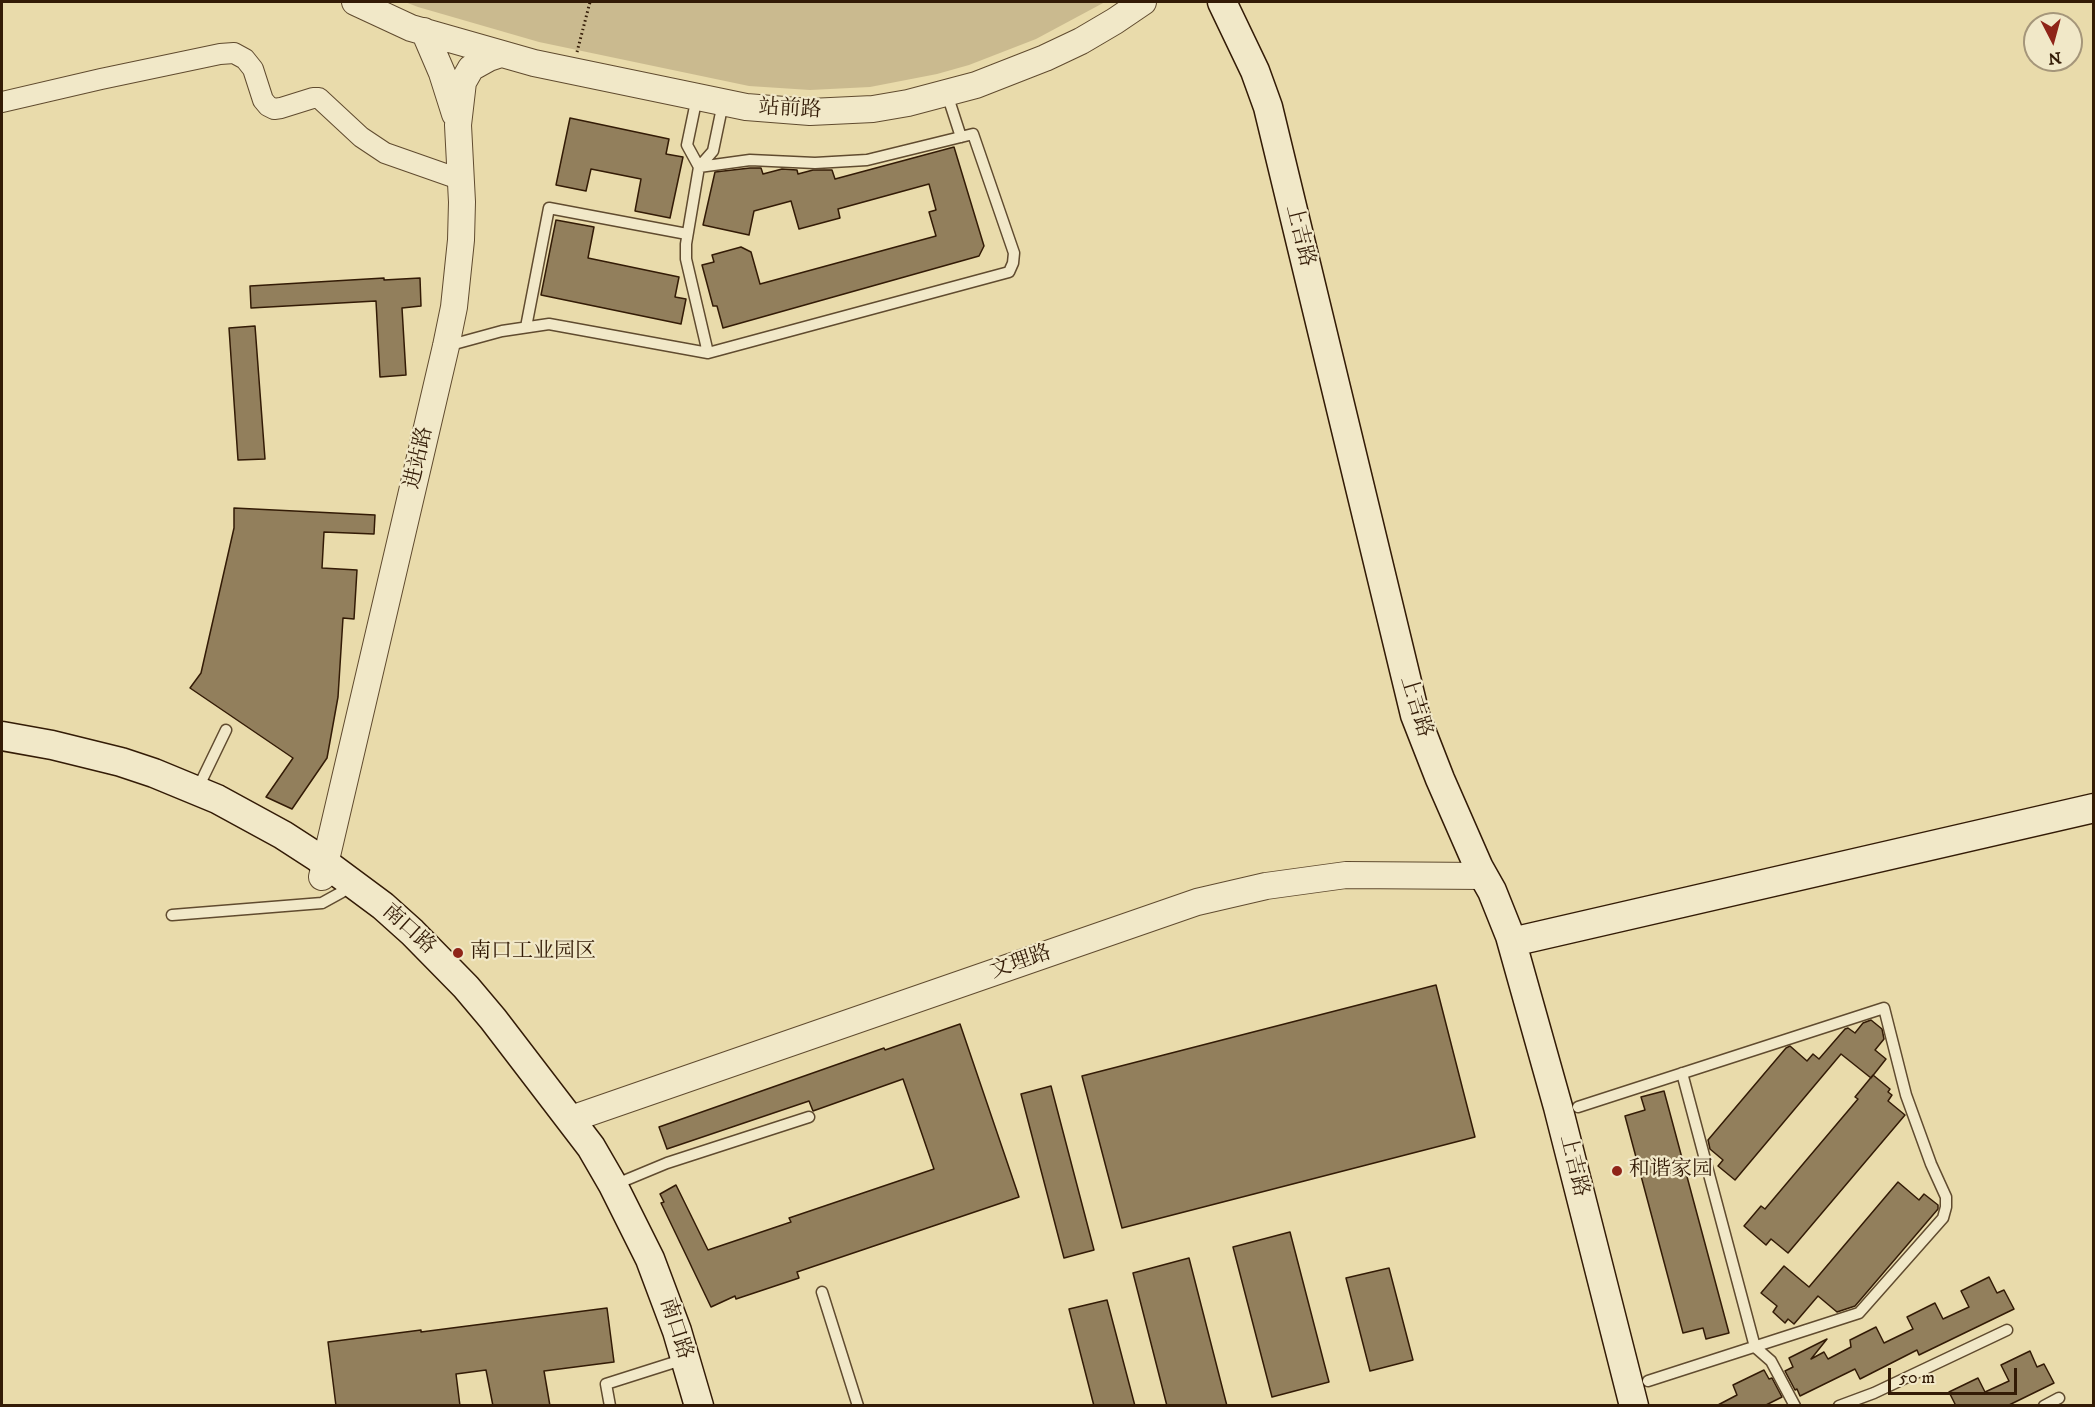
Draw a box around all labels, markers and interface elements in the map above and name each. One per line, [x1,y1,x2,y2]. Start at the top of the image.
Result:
north arrow [2023,12,2083,72]
text: N [2047,47,2062,69]
street label: 站前路 [758,96,822,124]
street label: 上吉路 [1279,202,1319,270]
street label: 进站路 [401,424,439,492]
street label: 上吉路 [1394,673,1436,741]
street label: 南口路 [376,900,440,960]
place label: 南口工业园区 [470,940,596,966]
street label: 文理路 [987,941,1055,985]
marker: 南口工业园区 [451,946,465,960]
street label: 上吉路 [1553,1132,1593,1200]
place label: 和谐家园 [1629,1158,1713,1184]
marker: 和谐家园 [1610,1164,1624,1178]
street label: 南口路 [653,1295,697,1363]
scale bar [1891,1356,2020,1394]
text: 50 m [1899,1367,1935,1389]

